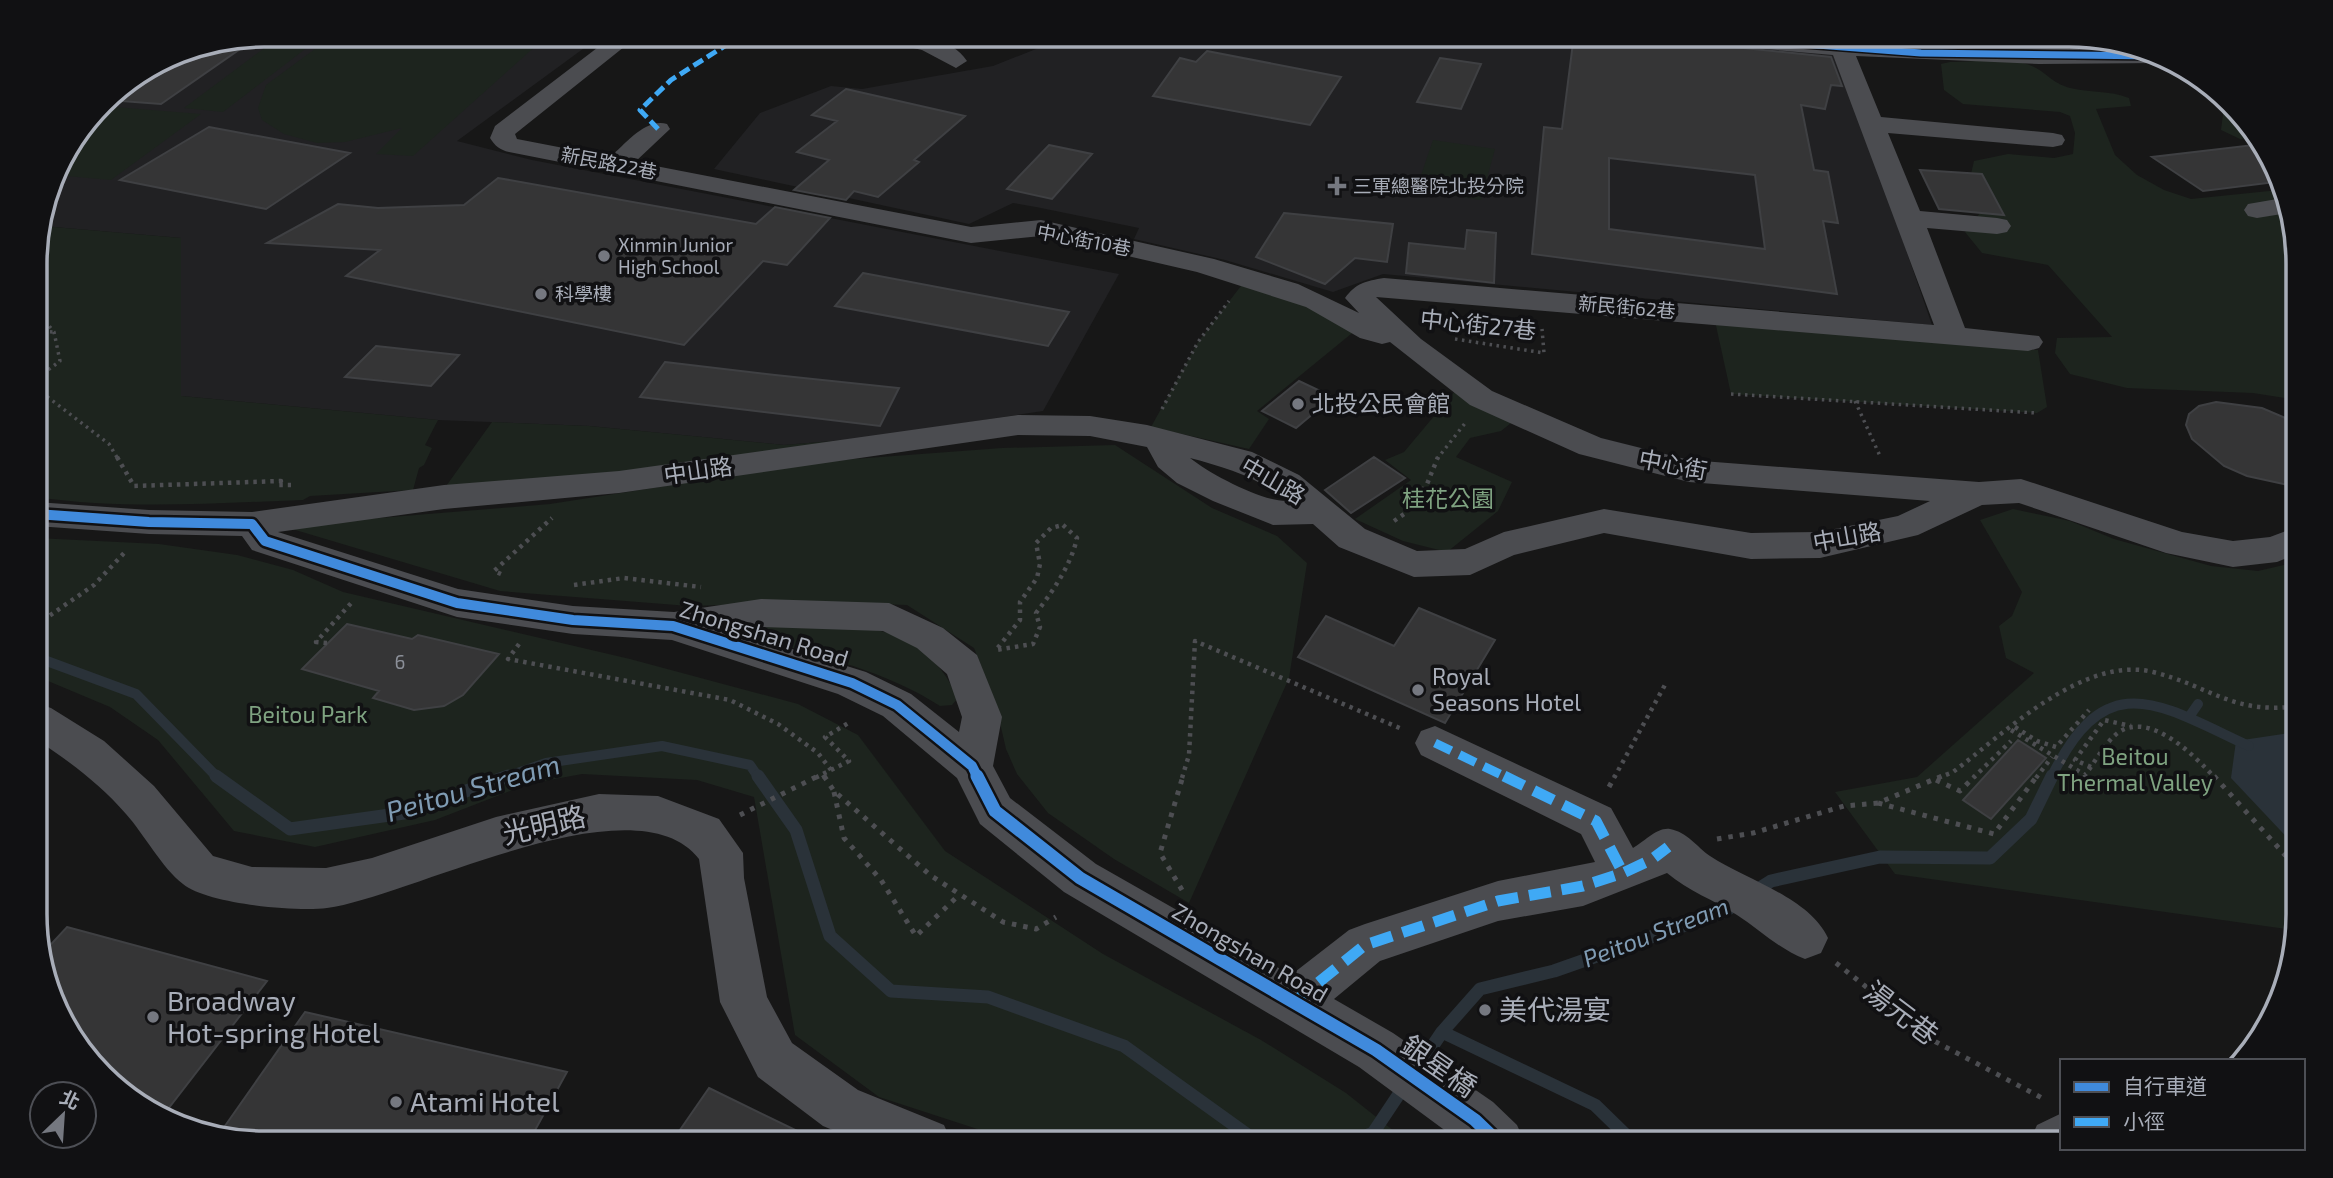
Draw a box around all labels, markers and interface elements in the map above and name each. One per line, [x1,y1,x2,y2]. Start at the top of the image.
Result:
street label: 新民路22巷 [559,142,659,183]
place label: 三軍總醫院北投分院 [1353,174,1524,197]
marker: 三軍總醫院北投分院 [1327,176,1347,196]
street label: 中心街10巷 [1035,219,1133,260]
place label: Xinmin Junior High School [618,233,733,278]
marker: Xinmin Junior High School [596,248,612,264]
place label: 科學樓 [555,282,612,305]
marker: 科學樓 [533,286,549,302]
street label: 新民街62巷 [1577,291,1677,322]
street label: 中心街27巷 [1419,304,1538,344]
place label: 北投公民會館 [1312,389,1450,417]
marker: 北投公民會館 [1290,396,1306,412]
street label: 中心街 [1637,444,1710,484]
street label: 中山路 [662,451,734,489]
street label: 中山路 [1237,451,1310,510]
park label: 桂花公園 [1402,484,1494,512]
street label: 中山路 [1810,516,1883,556]
street label: Zhongshan Road [677,594,852,672]
house number: 6 [395,650,405,673]
place label: Royal Seasons Hotel [1432,662,1581,716]
marker: Royal Seasons Hotel [1410,682,1426,698]
park label: Beitou Park [248,700,368,728]
park label: Beitou Thermal Valley [2057,742,2213,796]
water label: Peitou Stream [382,746,564,828]
street label: 光明路 [499,798,589,850]
water label: Peitou Stream [1579,891,1732,973]
street label: Zhongshan Road [1168,896,1333,1008]
street label: 湯元巷 [1858,973,1945,1051]
place label: Broadway Hot-spring Hotel [167,983,381,1049]
place label: 美代湯宴 [1499,992,1611,1026]
marker: 美代湯宴 [1477,1002,1493,1018]
marker: Broadway Hot-spring Hotel [145,1009,161,1025]
street label: 銀星橋 [1395,1027,1484,1103]
legend [2060,1059,2305,1150]
text: 自行車道 [2123,1073,2207,1098]
north arrow [28,1080,98,1150]
place label: Atami Hotel [410,1084,560,1118]
text: 北 [57,1085,84,1114]
marker: Atami Hotel [388,1094,404,1110]
text: 小徑 [2123,1108,2165,1133]

